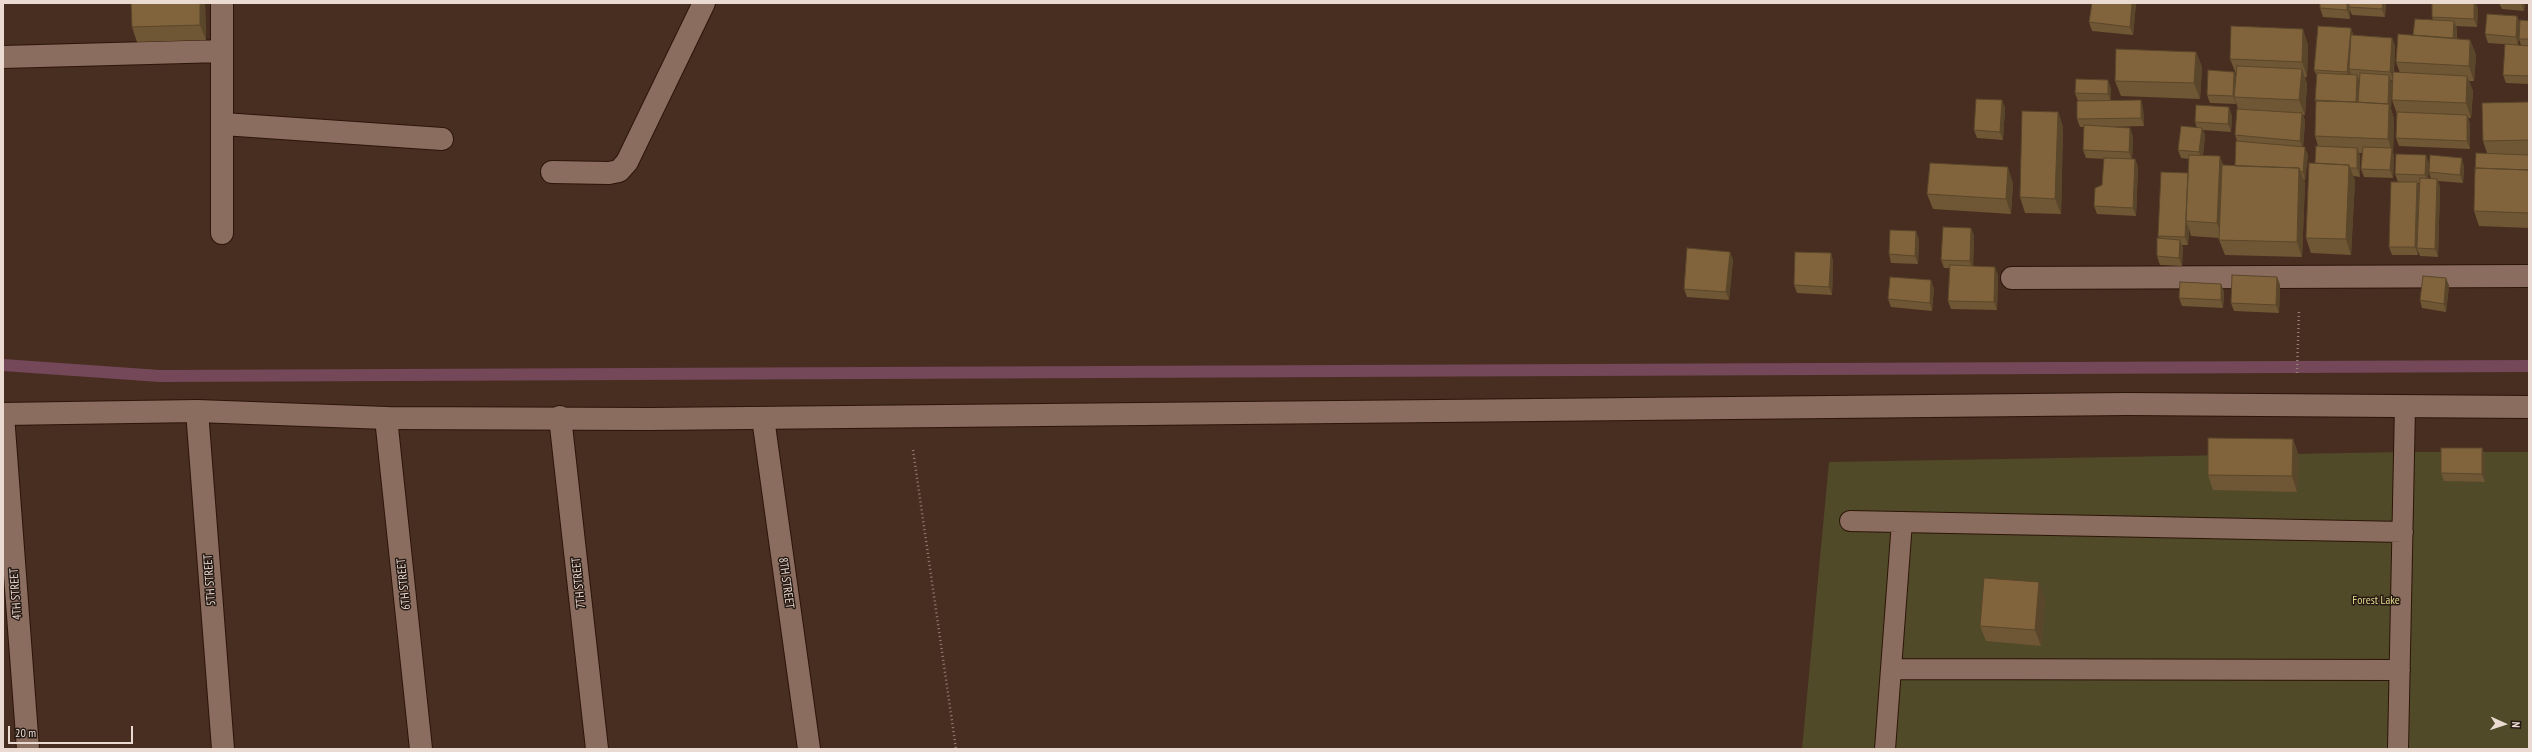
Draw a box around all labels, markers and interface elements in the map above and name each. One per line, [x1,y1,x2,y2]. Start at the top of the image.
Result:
street label: 5TH STREET [201,554,219,606]
street label: 8TH STREET [775,556,797,610]
street label: 7TH STREET [569,557,589,609]
street label: 6TH STREET [394,558,414,610]
street label: 4TH STREET [7,568,25,620]
park label: Forest Lake [2352,594,2400,608]
north arrow [2484,704,2524,744]
scale bar [10,718,135,744]
text: N [2509,721,2523,728]
text: 20 m [15,725,36,740]

